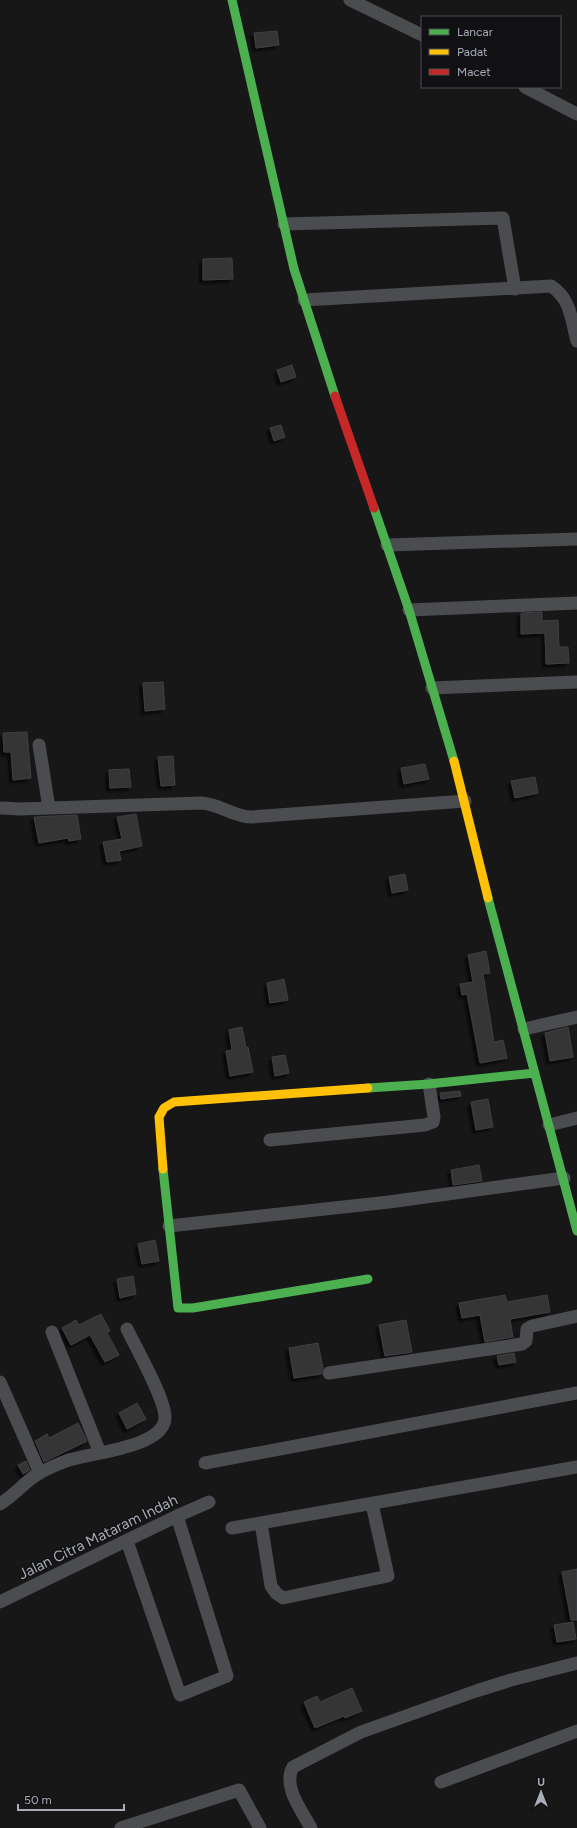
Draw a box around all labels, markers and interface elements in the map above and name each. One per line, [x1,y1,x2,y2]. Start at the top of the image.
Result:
legend [421,16,561,88]
text: Lancar [457,25,493,39]
text: Padat [457,45,488,59]
text: Macet [457,65,491,79]
street label: Jalan Citra Mataram Indah [15,1491,181,1583]
north arrow [521,1772,561,1812]
text: U [537,1776,545,1789]
scale bar [18,1786,124,1812]
text: 50 m [24,1793,52,1807]

